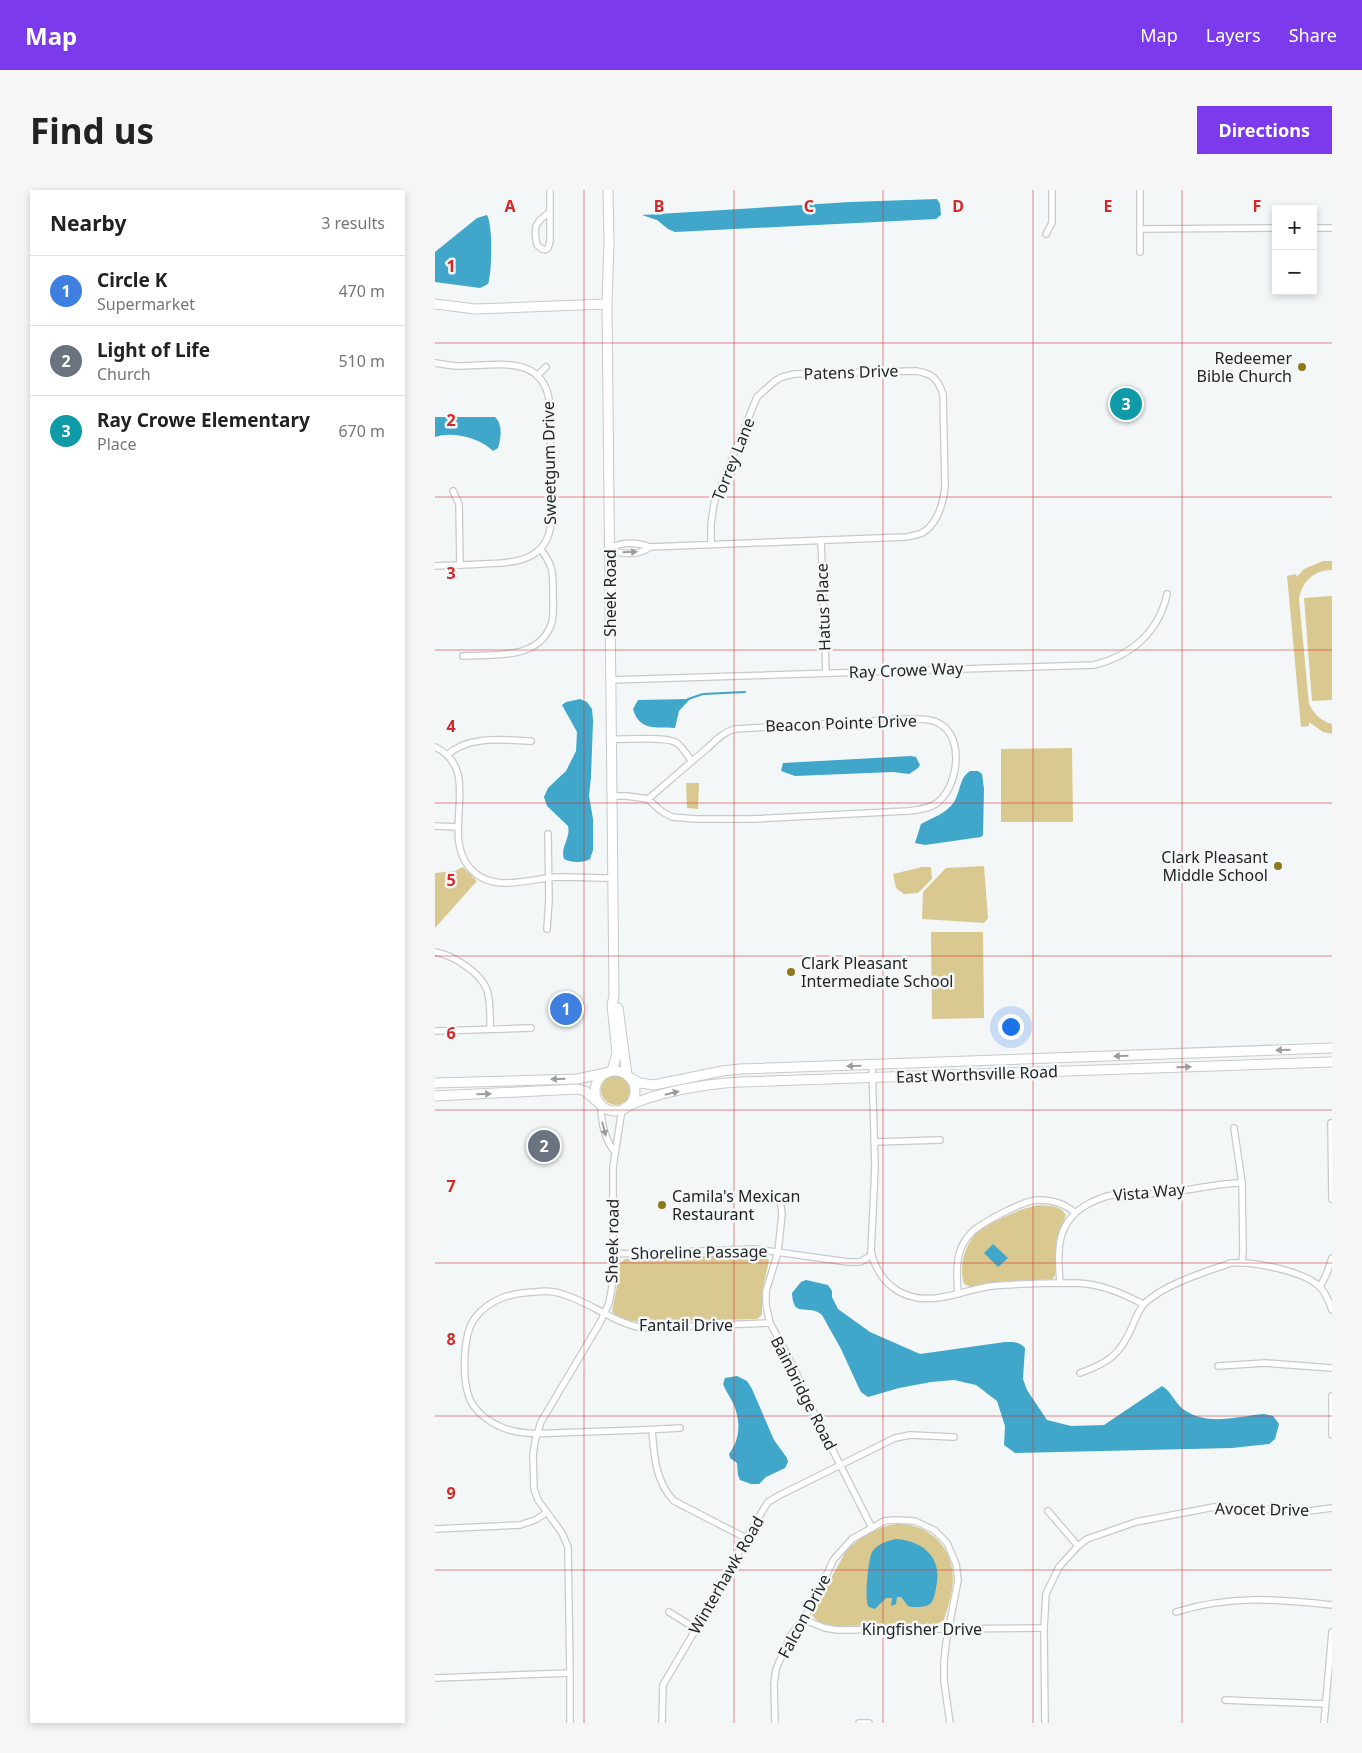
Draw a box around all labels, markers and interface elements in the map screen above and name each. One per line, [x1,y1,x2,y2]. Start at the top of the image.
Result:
text: Map [25,19,77,52]
text: Map [1140,23,1178,47]
text: Layers [1206,23,1261,47]
text: Share [1289,23,1337,47]
button: Directions [1197,106,1332,154]
text: Find us [30,107,154,154]
text: A [504,195,516,217]
text: B [654,195,664,217]
text: C [804,195,814,217]
text: D [952,195,964,217]
text: E [1104,195,1113,217]
text: F [1253,195,1261,217]
map controls [1272,205,1317,295]
button: + [1272,205,1317,250]
text: Nearby [50,209,126,237]
text: 3 results [321,212,385,234]
button: − [1272,250,1317,295]
text: 1 [446,255,456,277]
text: Circle K [97,267,167,293]
text: 1 [61,280,71,302]
text: 470 m [338,280,385,302]
text: Supermarket [97,293,195,315]
text: Light of Life [97,337,210,363]
place label: Redeemer Bible Church [1197,347,1292,387]
text: 2 [61,350,71,372]
text: 510 m [338,350,385,372]
street label: Patens Drive [803,359,899,385]
marker: Redeemer Bible Church [1296,361,1308,373]
text: Church [97,363,151,385]
pin: 3 [1110,385,1142,423]
street label: Sweetgum Drive [537,401,561,525]
text: Ray Crowe Elementary [97,407,310,433]
text: 2 [446,409,456,431]
street label: Torrey Lane [706,414,760,504]
text: 3 [61,420,71,442]
text: 670 m [338,420,385,442]
text: Place [97,433,137,455]
one-way arrow [623,548,639,556]
street label: Sheek Road [599,549,621,637]
text: 3 [446,562,456,584]
street label: Hatus Place [810,563,836,651]
street label: Ray Crowe Way [848,657,964,683]
street label: Beacon Pointe Drive [765,709,917,737]
text: 4 [446,715,456,737]
place label: Clark Pleasant Middle School [1161,846,1268,886]
marker: Clark Pleasant Middle School [1272,860,1284,872]
text: 5 [446,869,456,891]
place label: Clark Pleasant Intermediate School [801,952,953,992]
marker: Clark Pleasant Intermediate School [785,966,797,978]
pin: 1 [550,990,582,1028]
your location [998,1014,1024,1040]
text: 6 [446,1022,456,1044]
one-way arrow [1275,1046,1291,1054]
one-way arrow [1113,1052,1129,1060]
street label: East Worthsville Road [896,1060,1058,1088]
one-way arrow [845,1062,861,1070]
one-way arrow [1176,1062,1192,1070]
one-way arrow [550,1076,566,1084]
one-way arrow [664,1089,680,1097]
one-way arrow [476,1090,492,1098]
one-way arrow [600,1121,608,1136]
pin: 2 [528,1127,560,1165]
text: 7 [446,1175,456,1197]
street label: Vista Way [1112,1178,1187,1206]
place label: Camila's Mexican Restaurant [672,1185,800,1225]
street label: Sheek road [600,1199,624,1283]
marker: Camila's Mexican Restaurant [656,1199,668,1211]
street label: Shoreline Passage [630,1240,768,1264]
street label: Fantail Drive [639,1314,733,1336]
text: 8 [446,1328,456,1350]
street label: Bainbridge Road [766,1332,842,1454]
text: 9 [446,1482,456,1504]
street label: Avocet Drive [1215,1497,1309,1521]
street label: Winterhawk Road [683,1512,769,1638]
street label: Falcon Drive [773,1570,835,1662]
street label: Kingfisher Drive [862,1618,982,1640]

